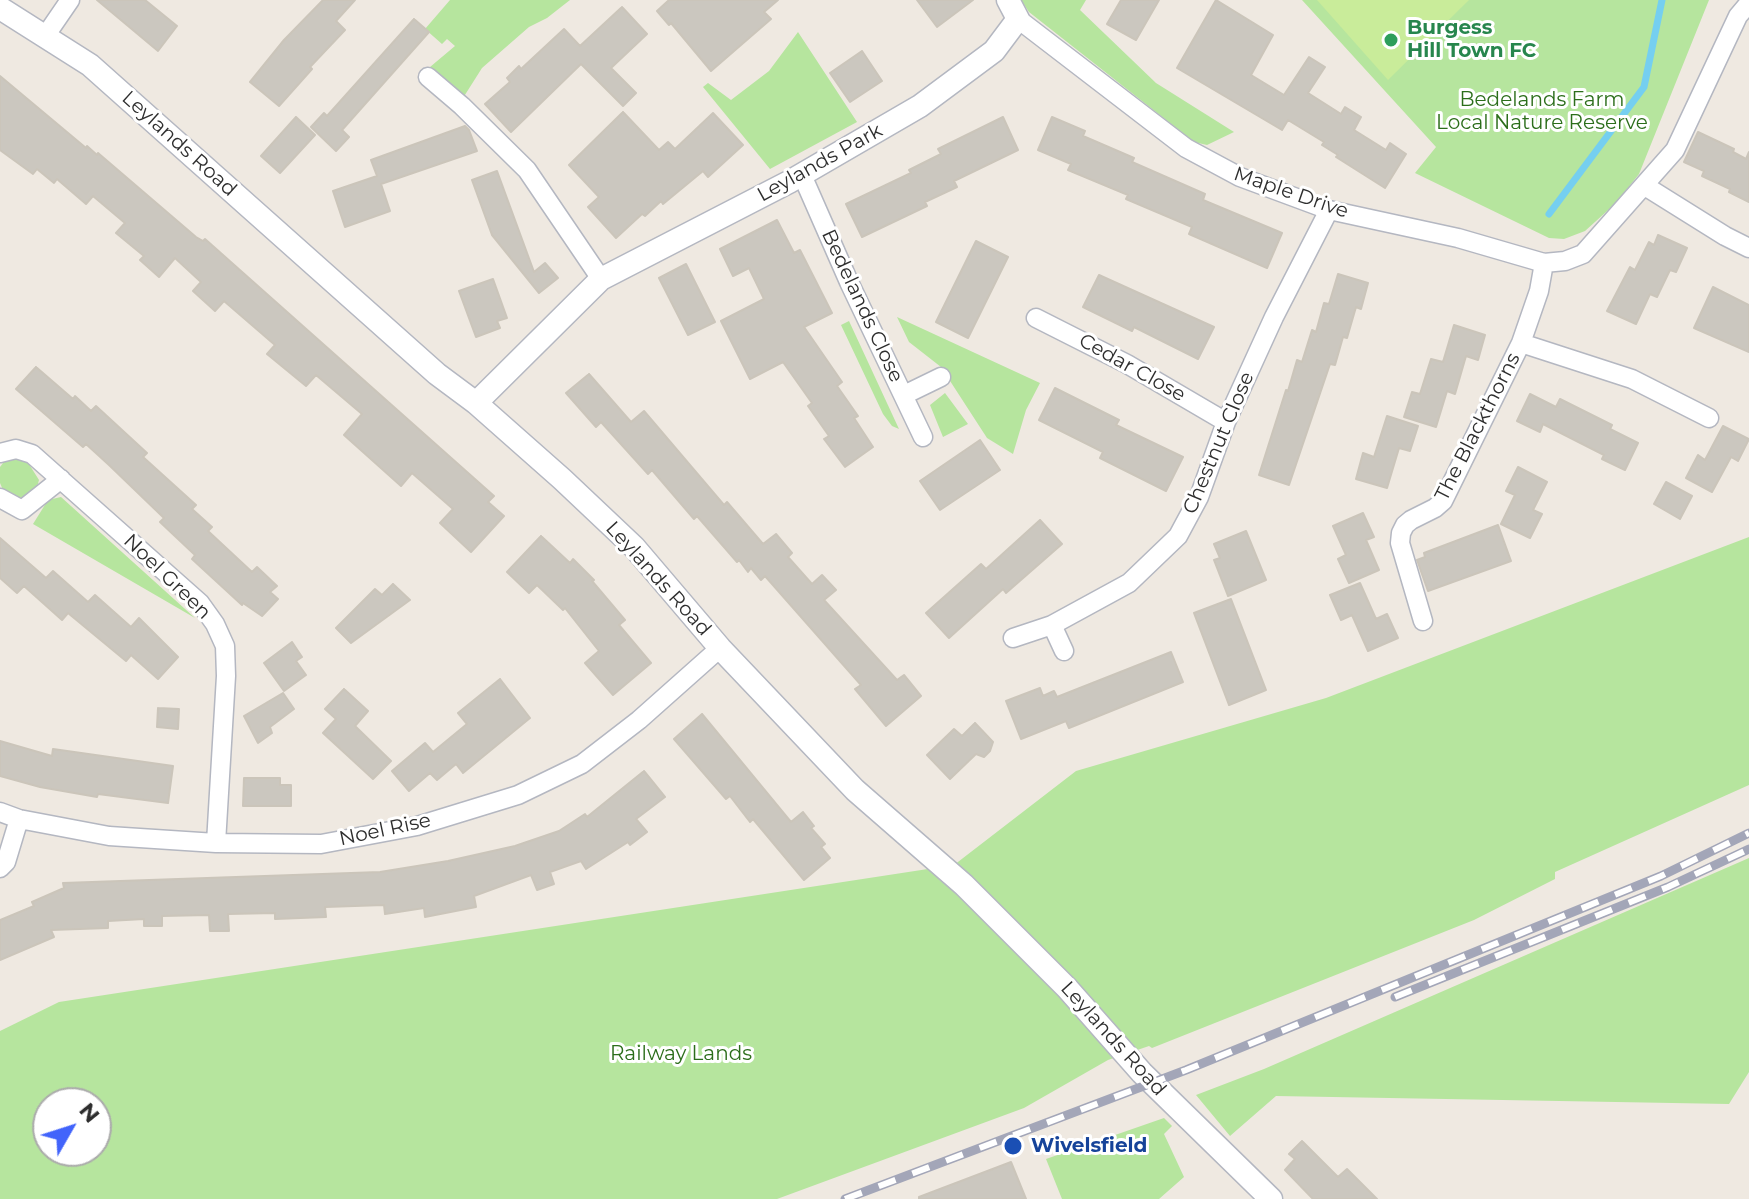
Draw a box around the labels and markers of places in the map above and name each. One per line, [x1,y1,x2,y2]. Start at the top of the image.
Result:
place label: Burgess Hill Town FC [1407,16,1536,63]
marker: Burgess Hill Town FC [1382,31,1400,49]
place label: Wivelsfield [1031,1134,1147,1158]
marker: Wivelsfield [1002,1135,1024,1157]

